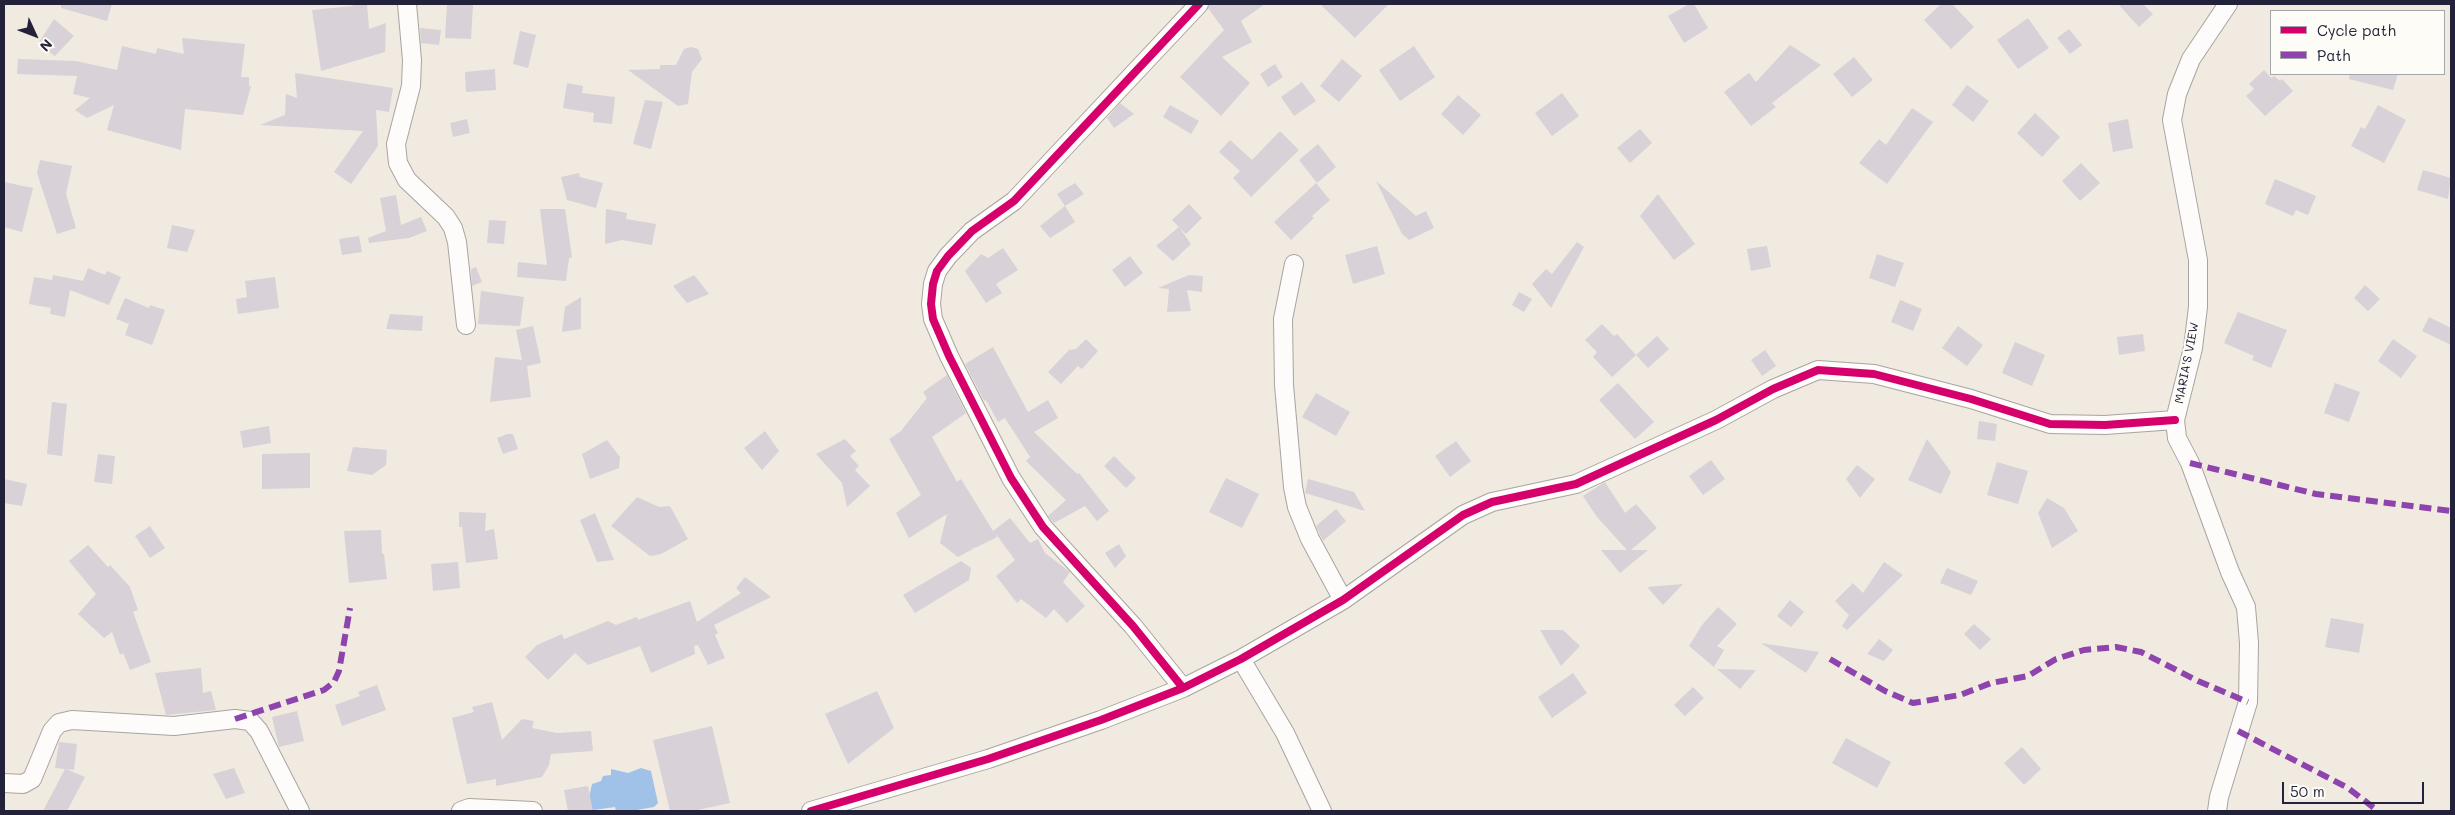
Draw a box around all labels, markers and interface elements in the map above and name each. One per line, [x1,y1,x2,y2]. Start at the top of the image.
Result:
north arrow [10,10,60,60]
legend [2270,10,2445,75]
text: Cycle path [2317,20,2396,40]
text: N [36,35,57,56]
text: Path [2317,45,2351,65]
street label: MARIA'S VIEW [2172,321,2202,405]
scale bar [2285,772,2428,804]
text: 50 m [2290,781,2325,801]

